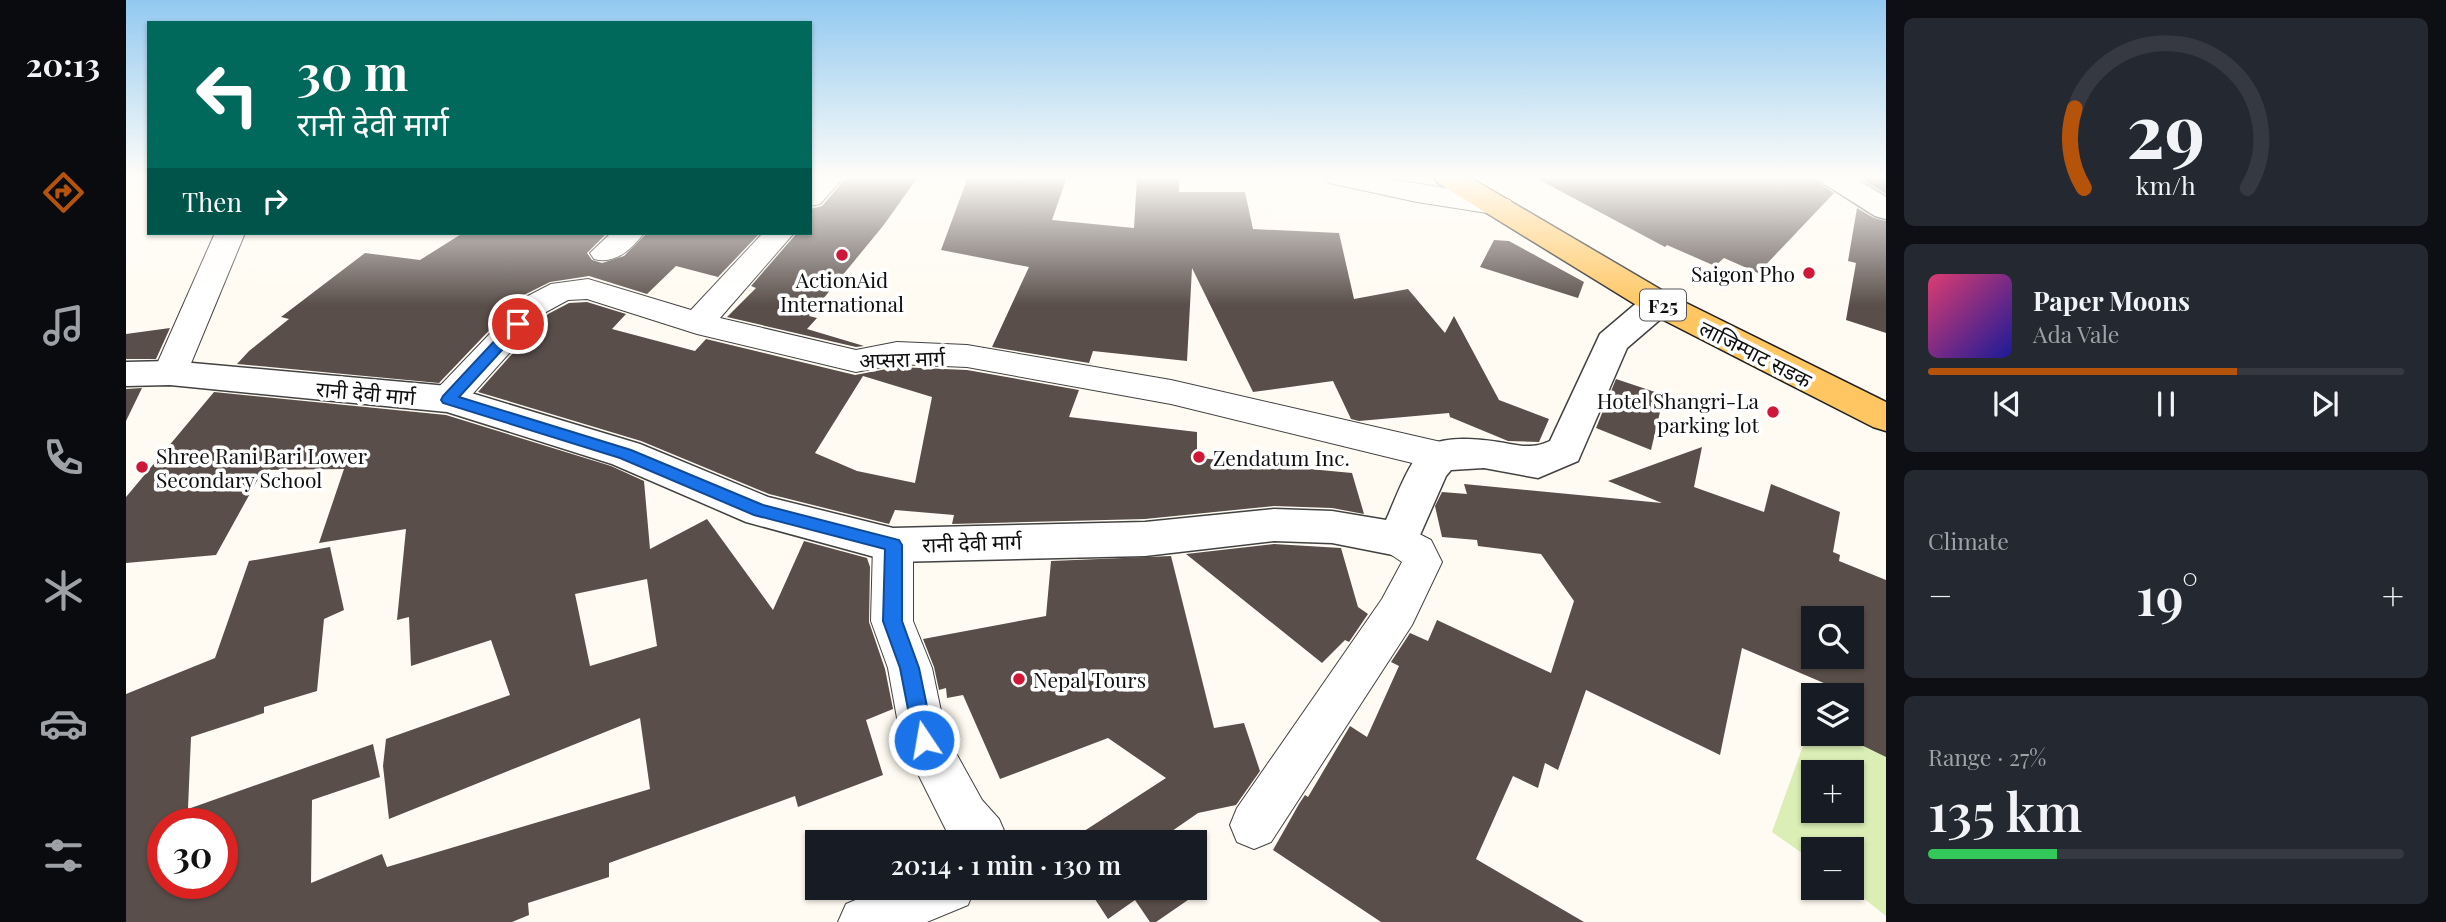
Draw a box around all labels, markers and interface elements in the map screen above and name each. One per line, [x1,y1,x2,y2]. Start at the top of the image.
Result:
text: 30 m [297,38,408,103]
text: 20:13 [26,42,100,85]
icon: left [182,49,273,140]
text: 29 [2127,79,2205,176]
text: रानी देवी मार्ग [297,101,449,144]
icon: directions [39,168,88,217]
text: km/h [2136,168,2196,201]
icon: right [256,182,294,220]
text: Then [182,184,242,219]
marker: ActionAid International [834,247,850,263]
place label: Saigon Pho [1691,259,1795,287]
place label: ActionAid International [780,265,904,317]
marker: Saigon Pho [1801,265,1817,281]
text: Paper Moons [2033,283,2190,318]
road number: F25 [1640,290,1686,320]
pin [488,294,548,354]
icon: music [39,301,88,350]
icon: arrive [499,305,537,343]
street label: लाजिम्पाट सडक [1695,313,1818,394]
text: Ada Vale [2033,318,2120,349]
street label: अप्सरा मार्ग [859,342,947,373]
street label: रानी देवी मार्ग [315,374,418,410]
icon: previous [1988,385,2026,423]
icon: pause [2147,385,2185,423]
icon: next [2306,385,2344,423]
place label: Hotel Shangri-La parking lot [1597,386,1760,438]
marker: Hotel Shangri-La parking lot [1765,404,1781,420]
icon: phone [39,433,88,482]
place label: Shree Rani Bari Lower Secondary School [156,441,368,493]
place label: Zendatum Inc. [1213,443,1350,471]
marker: Zendatum Inc. [1191,449,1207,465]
marker: Shree Rani Bari Lower Secondary School [134,459,150,475]
text: Climate [1928,525,2009,556]
street label: रानी देवी मार्ग [922,526,1023,558]
text: 19° [2136,560,2198,629]
icon: climate [39,566,88,615]
text: − [1928,569,1953,620]
text: + [2382,569,2404,620]
map controls [1801,606,1864,900]
button: search [1801,606,1864,669]
place label: Nepal Tours [1033,665,1146,693]
marker: Nepal Tours [1011,671,1027,687]
button: layers [1801,683,1864,746]
icon: car [39,699,88,748]
position arrow [887,703,961,777]
text: Range · 27% [1928,741,2046,772]
button: + [1801,760,1864,823]
text: 135 km [1928,776,2082,845]
speed limit sign: 30 [147,808,238,899]
icon: filters [39,831,88,880]
button: − [1801,837,1864,900]
text: 20:14 · 1 min · 130 m [891,847,1121,882]

